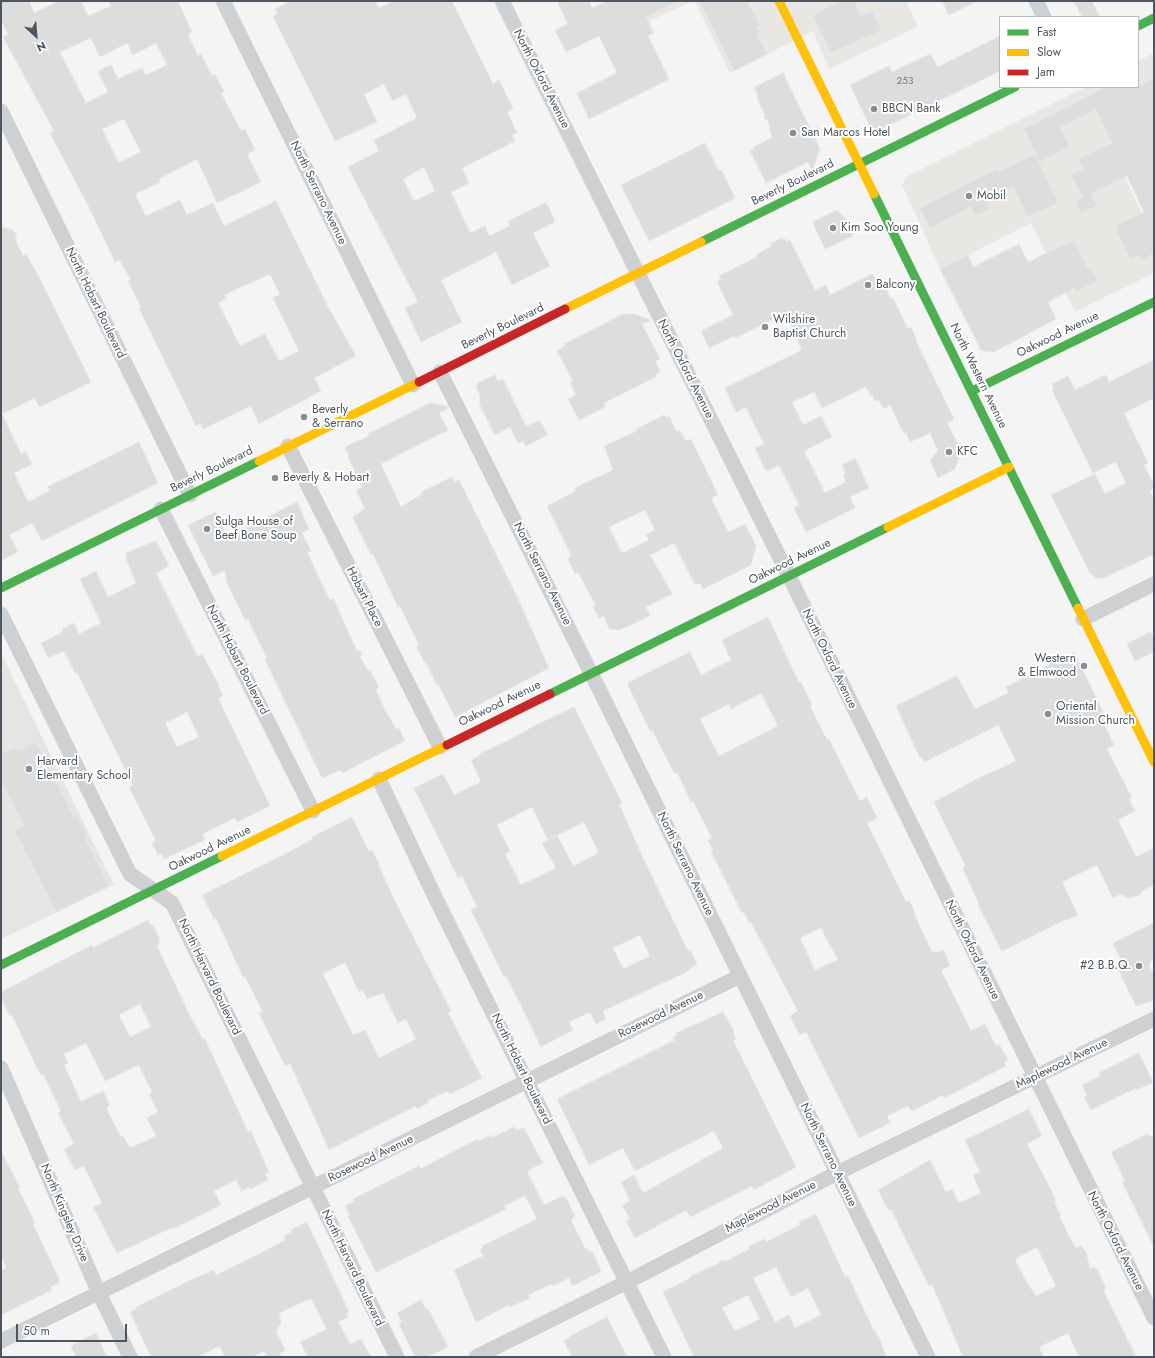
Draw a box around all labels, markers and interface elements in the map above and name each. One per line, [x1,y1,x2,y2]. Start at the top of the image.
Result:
north arrow [16,16,56,56]
legend [999,16,1139,88]
text: Fast [1037,23,1056,41]
street label: North Oxford Avenue [510,27,572,131]
text: N [34,38,49,56]
text: Slow [1037,43,1061,61]
text: Jam [1037,63,1055,81]
house number: 253 [897,76,913,88]
place label: BBCN Bank [882,102,941,116]
marker: BBCN Bank [869,104,879,114]
place label: San Marcos Hotel [801,126,890,140]
marker: San Marcos Hotel [788,128,798,138]
street label: North Serrano Avenue [287,139,349,247]
street label: Beverly Boulevard [749,157,837,209]
place label: Mobil [977,189,1006,203]
marker: Mobil [964,191,974,201]
place label: Kim Soo Young [841,221,919,235]
marker: Kim Soo Young [828,223,838,233]
street label: North Hobart Boulevard [62,245,128,361]
place label: Balcony [876,278,915,292]
marker: Balcony [863,280,873,290]
street label: Beverly Boulevard [459,301,547,353]
street label: Oakwood Avenue [1015,309,1101,361]
place label: Wilshire Baptist Church [773,313,846,341]
street label: North Oxford Avenue [654,317,716,421]
street label: North Western Avenue [946,321,1010,431]
marker: Wilshire Baptist Church [760,322,770,332]
place label: Beverly & Serrano [312,403,363,431]
marker: Beverly & Serrano [299,412,309,422]
street label: Beverly Boulevard [168,444,256,496]
place label: KFC [957,445,978,459]
marker: KFC [944,447,954,457]
place label: Beverly & Hobart [283,471,369,485]
marker: Beverly & Hobart [270,473,280,483]
place label: Sulga House of Beef Bone Soup [215,515,297,543]
street label: North Serrano Avenue [510,520,574,628]
marker: Sulga House of Beef Bone Soup [202,524,212,534]
street label: Oakwood Avenue [747,536,833,588]
street label: Hobart Place [343,565,385,629]
street label: North Hobart Boulevard [203,603,271,717]
street label: North Oxford Avenue [799,607,859,711]
place label: Western & Elmwood [1018,652,1076,680]
marker: Western & Elmwood [1079,661,1089,671]
street label: Oakwood Avenue [457,678,543,730]
place label: Oriental Mission Church [1056,700,1135,728]
marker: Oriental Mission Church [1043,709,1053,719]
place label: Harvard Elementary School [37,755,131,783]
marker: Harvard Elementary School [24,764,34,774]
street label: North Serrano Avenue [654,810,716,918]
street label: Oakwood Avenue [167,823,253,875]
street label: North Oxford Avenue [942,898,1002,1002]
street label: North Harvard Boulevard [175,917,243,1037]
place label: #2 B.B.Q. [1080,959,1131,973]
marker: #2 B.B.Q. [1134,961,1144,971]
street label: Rosewood Avenue [616,988,706,1042]
street label: North Hobart Boulevard [488,1011,554,1127]
street label: Maplewood Avenue [1014,1036,1110,1092]
street label: North Serrano Avenue [797,1101,859,1209]
street label: Rosewood Avenue [326,1132,416,1186]
street label: North Kingsley Drive [37,1162,91,1264]
street label: Maplewood Avenue [723,1178,819,1236]
street label: North Oxford Avenue [1084,1189,1146,1293]
street label: North Harvard Boulevard [318,1208,386,1328]
scale bar [18,1316,129,1342]
text: 50 m [23,1322,50,1340]

